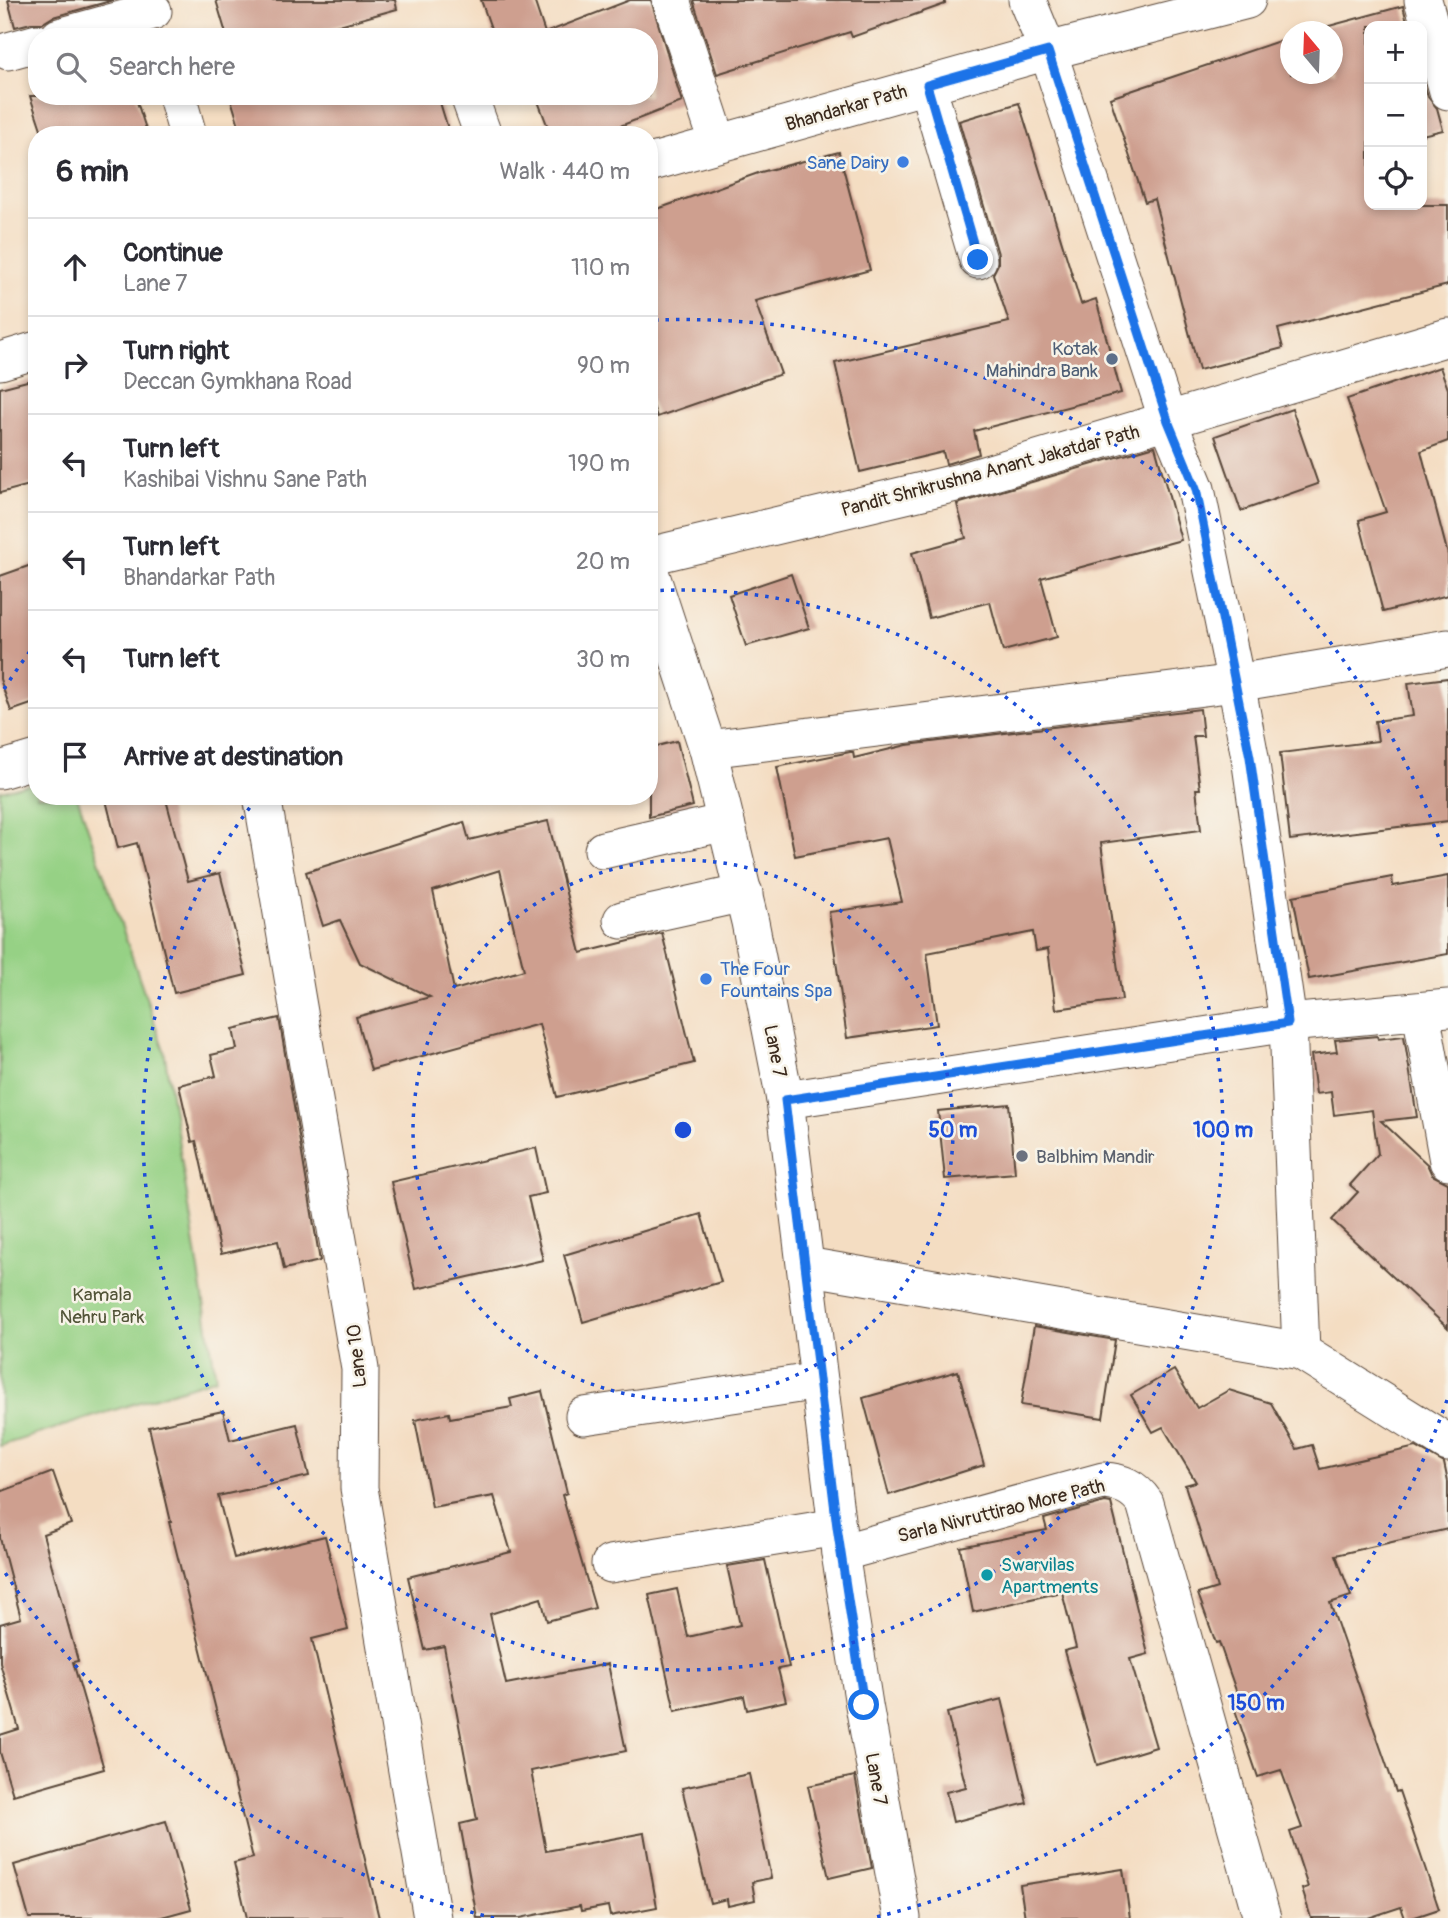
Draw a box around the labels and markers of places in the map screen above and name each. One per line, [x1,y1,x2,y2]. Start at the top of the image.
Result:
place label: Sane Dairy [806,151,889,175]
marker: Sane Dairy [895,154,911,170]
place label: Kotak Mahindra Bank [986,337,1098,383]
marker: Kotak Mahindra Bank [1104,351,1120,367]
place label: The Four Fountains Spa [720,957,833,1003]
marker: The Four Fountains Spa [698,971,714,987]
centre of rings [671,1118,695,1142]
place label: Balbhim Mandir [1036,1145,1155,1169]
marker: Balbhim Mandir [1014,1148,1030,1164]
place label: Swarvilas Apartments [1001,1553,1099,1599]
marker: Swarvilas Apartments [979,1567,995,1583]

